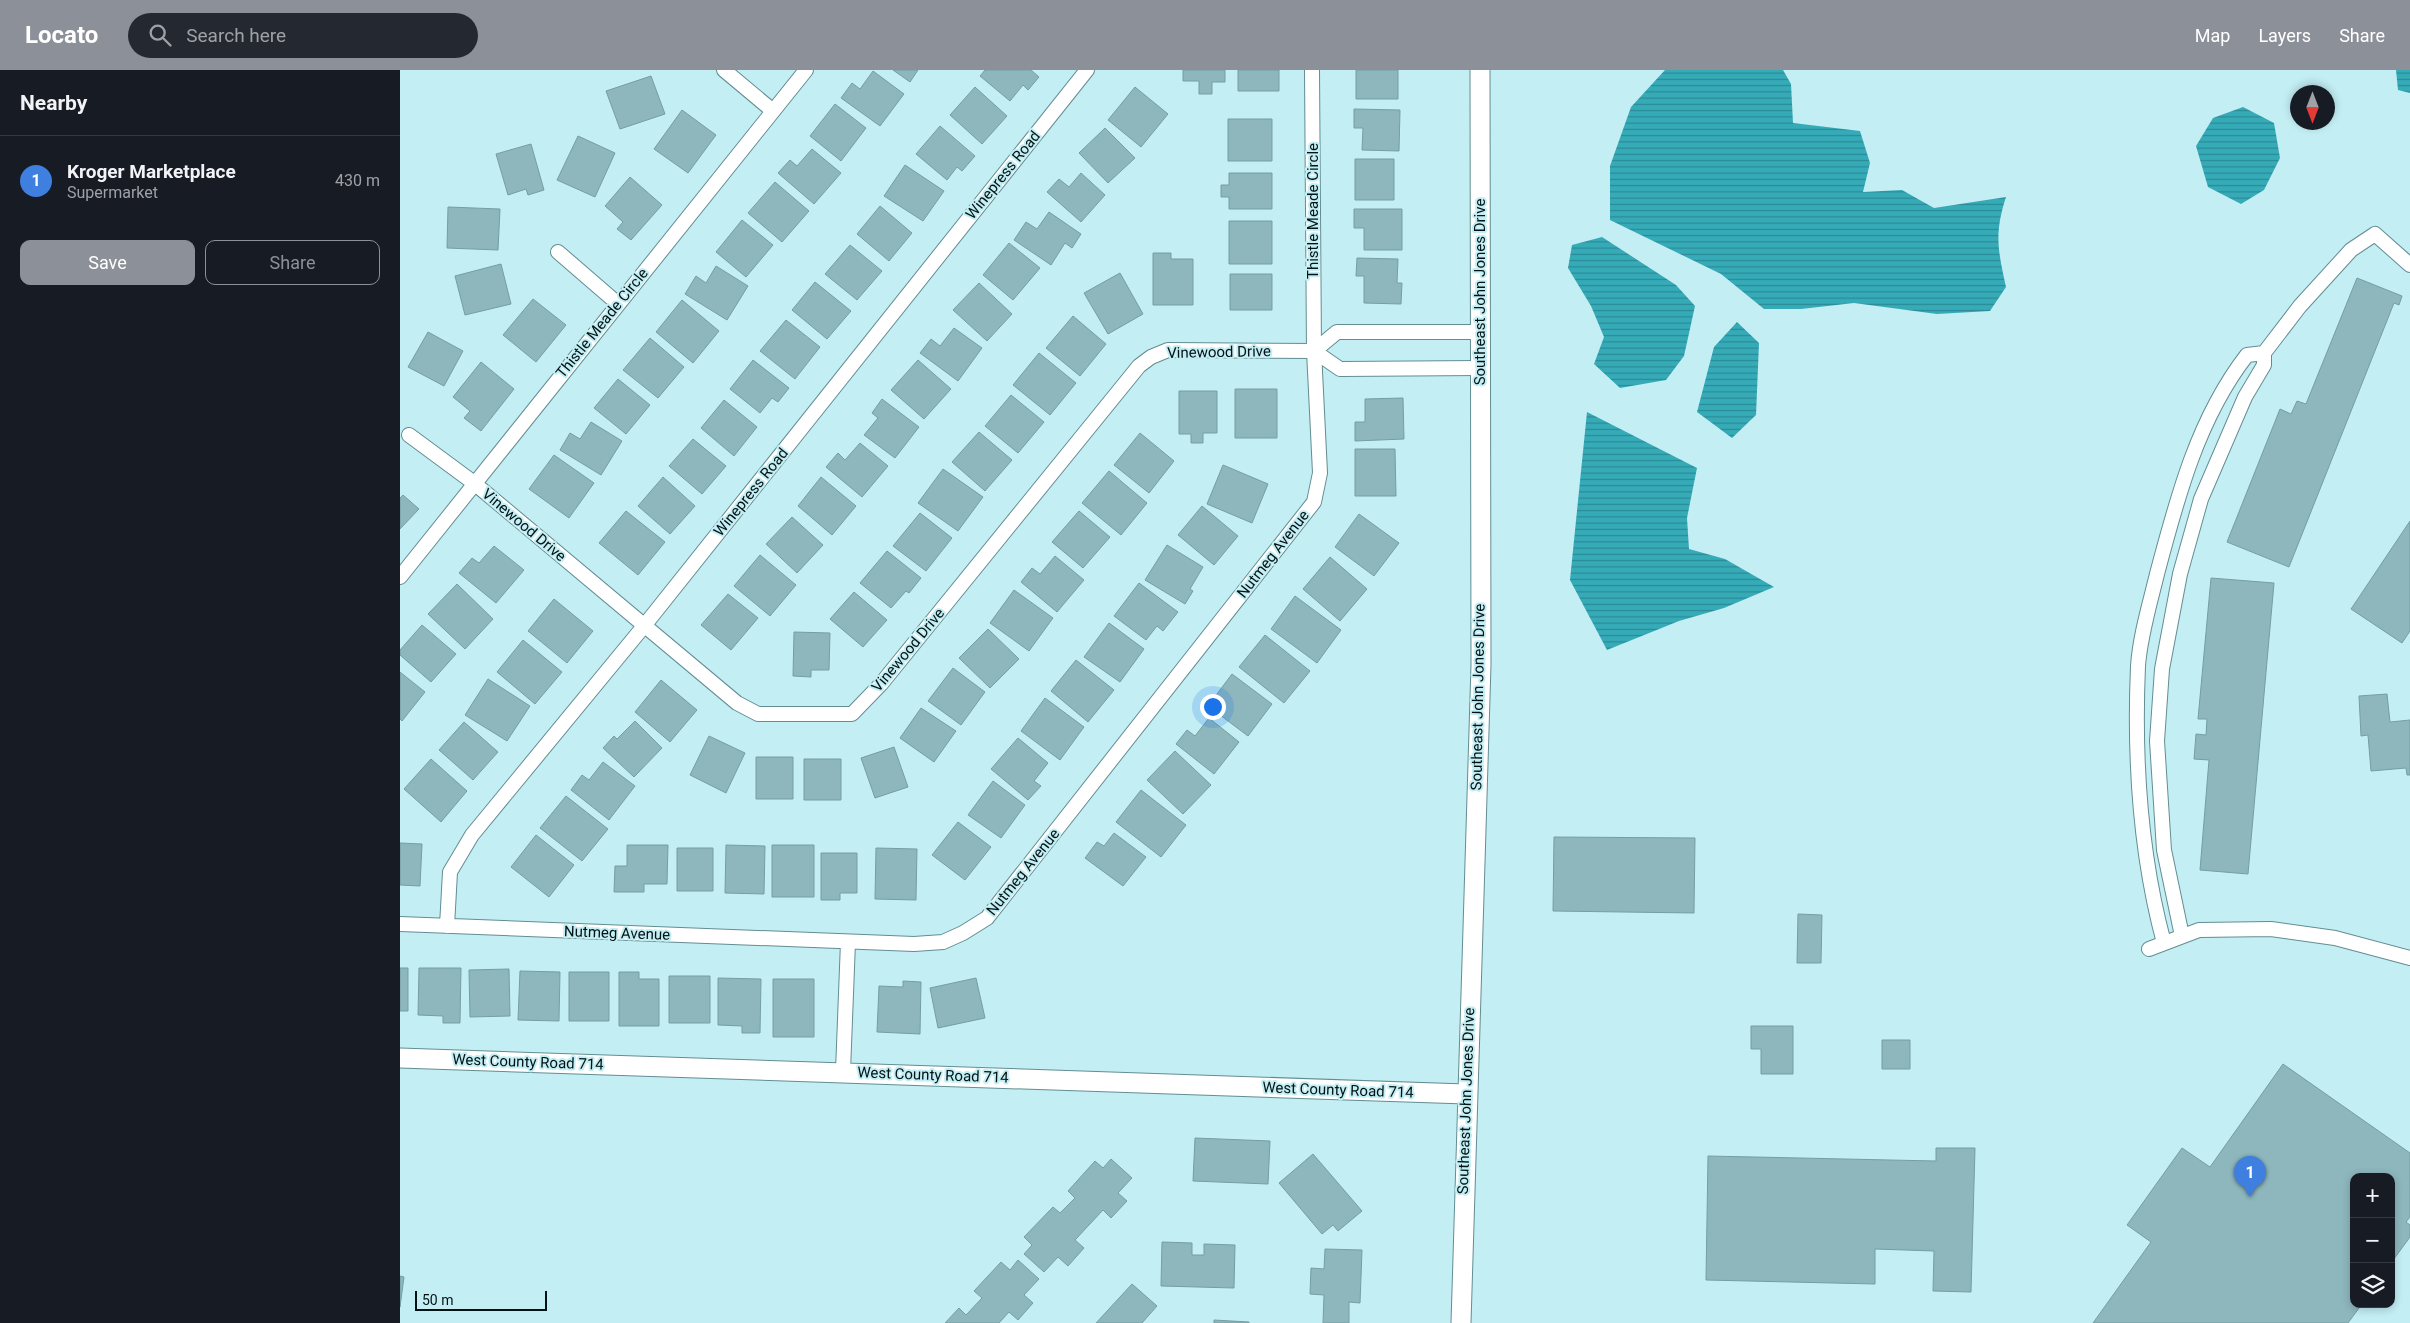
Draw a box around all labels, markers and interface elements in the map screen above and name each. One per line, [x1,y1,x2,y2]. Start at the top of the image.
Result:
search box [128,13,478,58]
text: Locato [25,21,98,49]
icon: search [146,21,174,49]
text: Search here [186,24,286,47]
text: Map [2195,25,2230,46]
text: Layers [2258,25,2311,46]
text: Share [2339,25,2385,46]
north arrow [2290,85,2335,130]
text: Nearby [20,91,87,115]
street label: Winepress Road [962,127,1044,223]
street label: Thistle Meade Circle [1304,143,1322,279]
text: Kroger Marketplace [67,160,236,183]
text: 1 [31,171,41,190]
text: 430 m [335,171,380,190]
text: Supermarket [67,183,158,202]
street label: Southeast John Jones Drive [1471,199,1489,385]
button: Save [20,240,195,285]
button: Share [205,240,380,285]
street label: Thistle Meade Circle [552,264,652,382]
street label: Vinewood Drive [1167,342,1271,362]
street label: Winepress Road [710,444,792,540]
street label: Vinewood Drive [478,485,570,565]
street label: Nutmeg Avenue [1233,507,1313,601]
street label: Southeast John Jones Drive [1467,603,1489,791]
street label: Vinewood Drive [868,604,948,696]
your location [1200,694,1226,720]
street label: Nutmeg Avenue [983,825,1063,919]
street label: Nutmeg Avenue [564,922,670,944]
street label: Southeast John Jones Drive [1454,1007,1478,1195]
street label: West County Road 714 [452,1050,605,1074]
street label: West County Road 714 [857,1063,1010,1087]
street label: West County Road 714 [1262,1078,1415,1102]
pin: 1 [2234,1156,2266,1197]
map controls [2350,1173,2395,1308]
button: + [2350,1173,2395,1218]
button: − [2350,1218,2395,1263]
button: layers [2350,1263,2395,1308]
scale bar [415,1288,548,1311]
text: 50 m [422,1292,454,1308]

